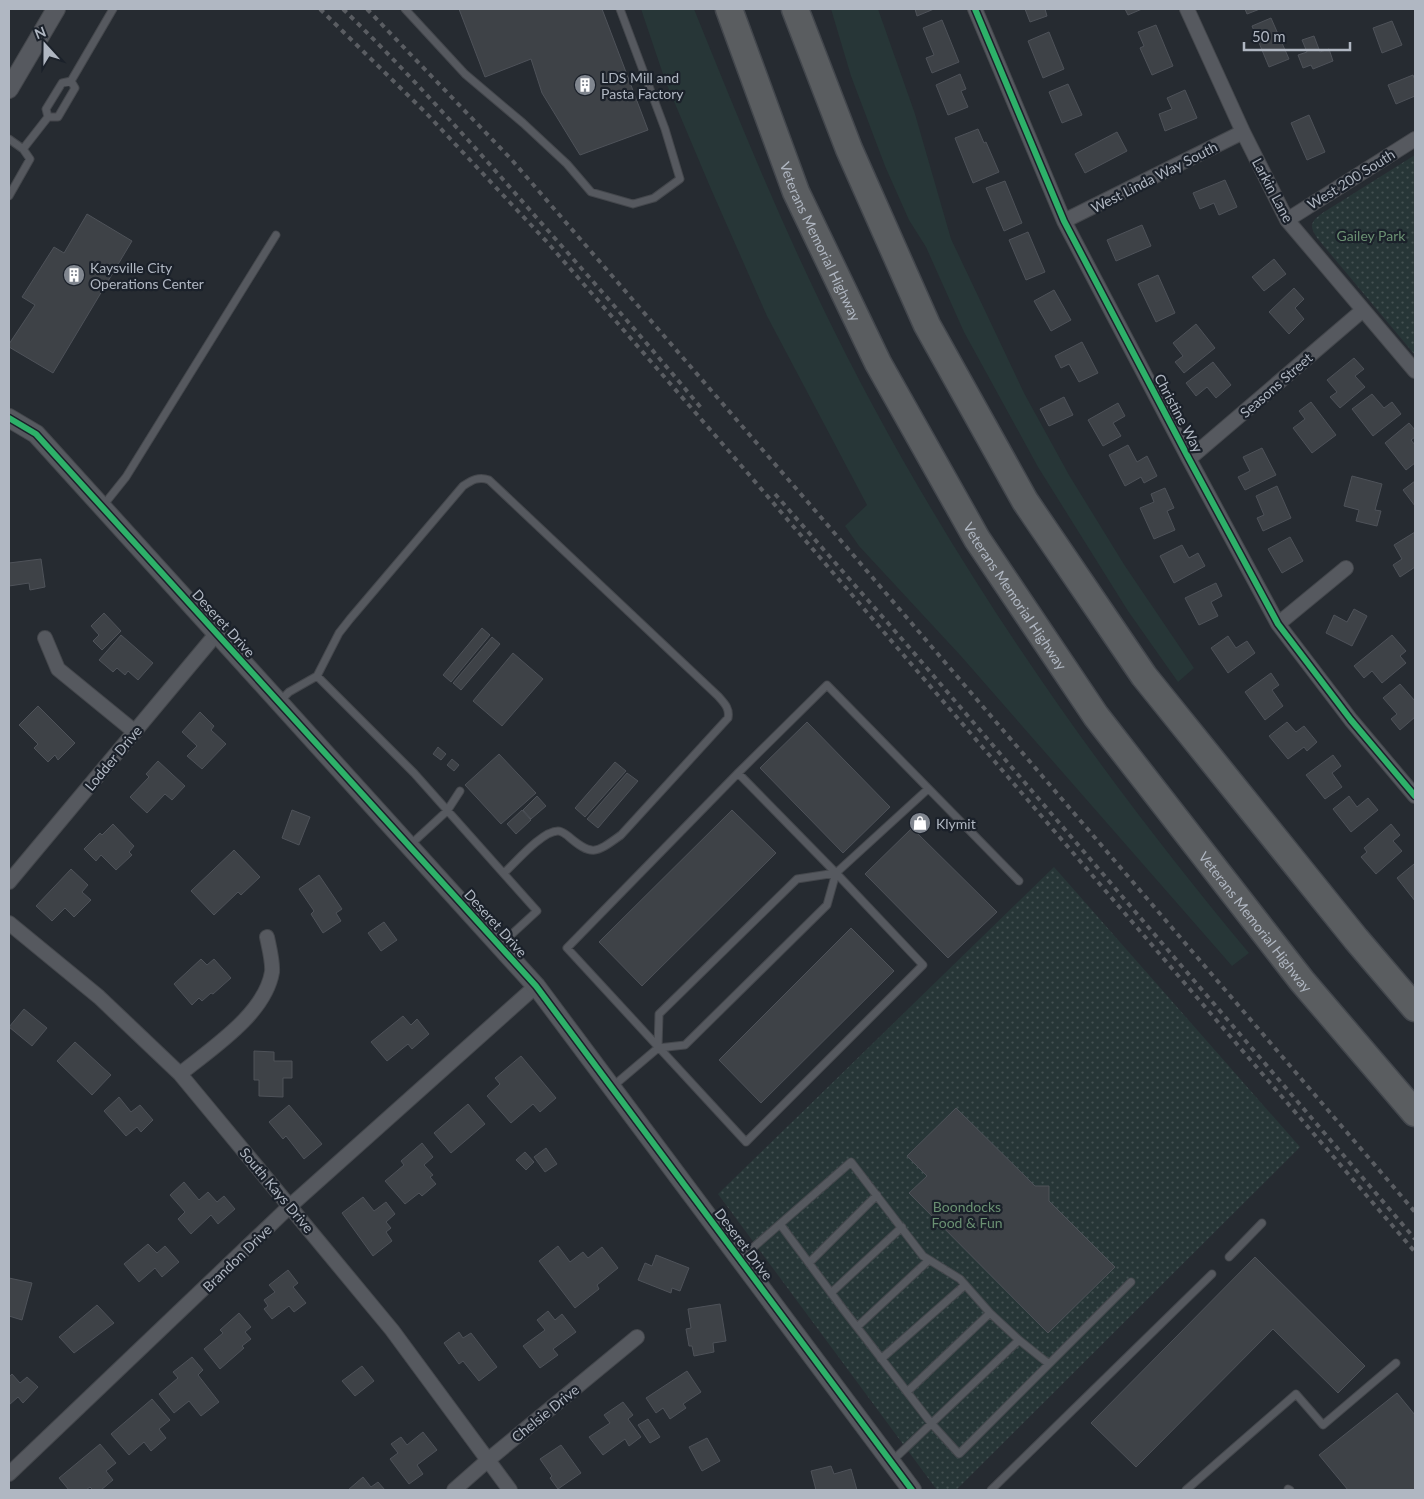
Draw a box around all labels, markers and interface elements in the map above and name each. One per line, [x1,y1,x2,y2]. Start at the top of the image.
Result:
north arrow [20,20,70,70]
scale bar [1244,20,1350,52]
text: N [32,23,48,42]
text: 50 m [1252,27,1286,45]
place label: LDS Mill and Pasta Factory [601,69,684,102]
building icon: LDS Mill and Pasta Factory [573,73,597,97]
street label: West Linda Way South [1088,138,1220,216]
street label: West 200 South [1304,145,1398,213]
street label: Larkin Lane [1249,155,1297,225]
street label: Veterans Memorial Highway [777,159,865,324]
park label: Gailey Park [1337,227,1406,244]
place label: Kaysville City Operations Center [90,259,204,292]
building icon: Kaysville City Operations Center [62,263,86,287]
street label: Seasons Street [1236,349,1316,421]
street label: Christine Way [1151,371,1207,456]
street label: Veterans Memorial Highway [961,519,1071,673]
street label: Deseret Drive [189,586,259,660]
street label: Lodder Drive [81,722,145,794]
shop icon: Klymit [908,811,932,835]
place label: Klymit [936,815,976,832]
street label: Veterans Memorial Highway [1196,848,1316,996]
street label: Deseret Drive [461,886,531,960]
street label: South Kays Drive [236,1144,318,1236]
park label: Boondocks Food & Fun [931,1198,1003,1231]
street label: Deseret Drive [711,1205,777,1283]
street label: Brandon Drive [199,1221,275,1295]
street label: Chelsie Drive [508,1381,582,1445]

